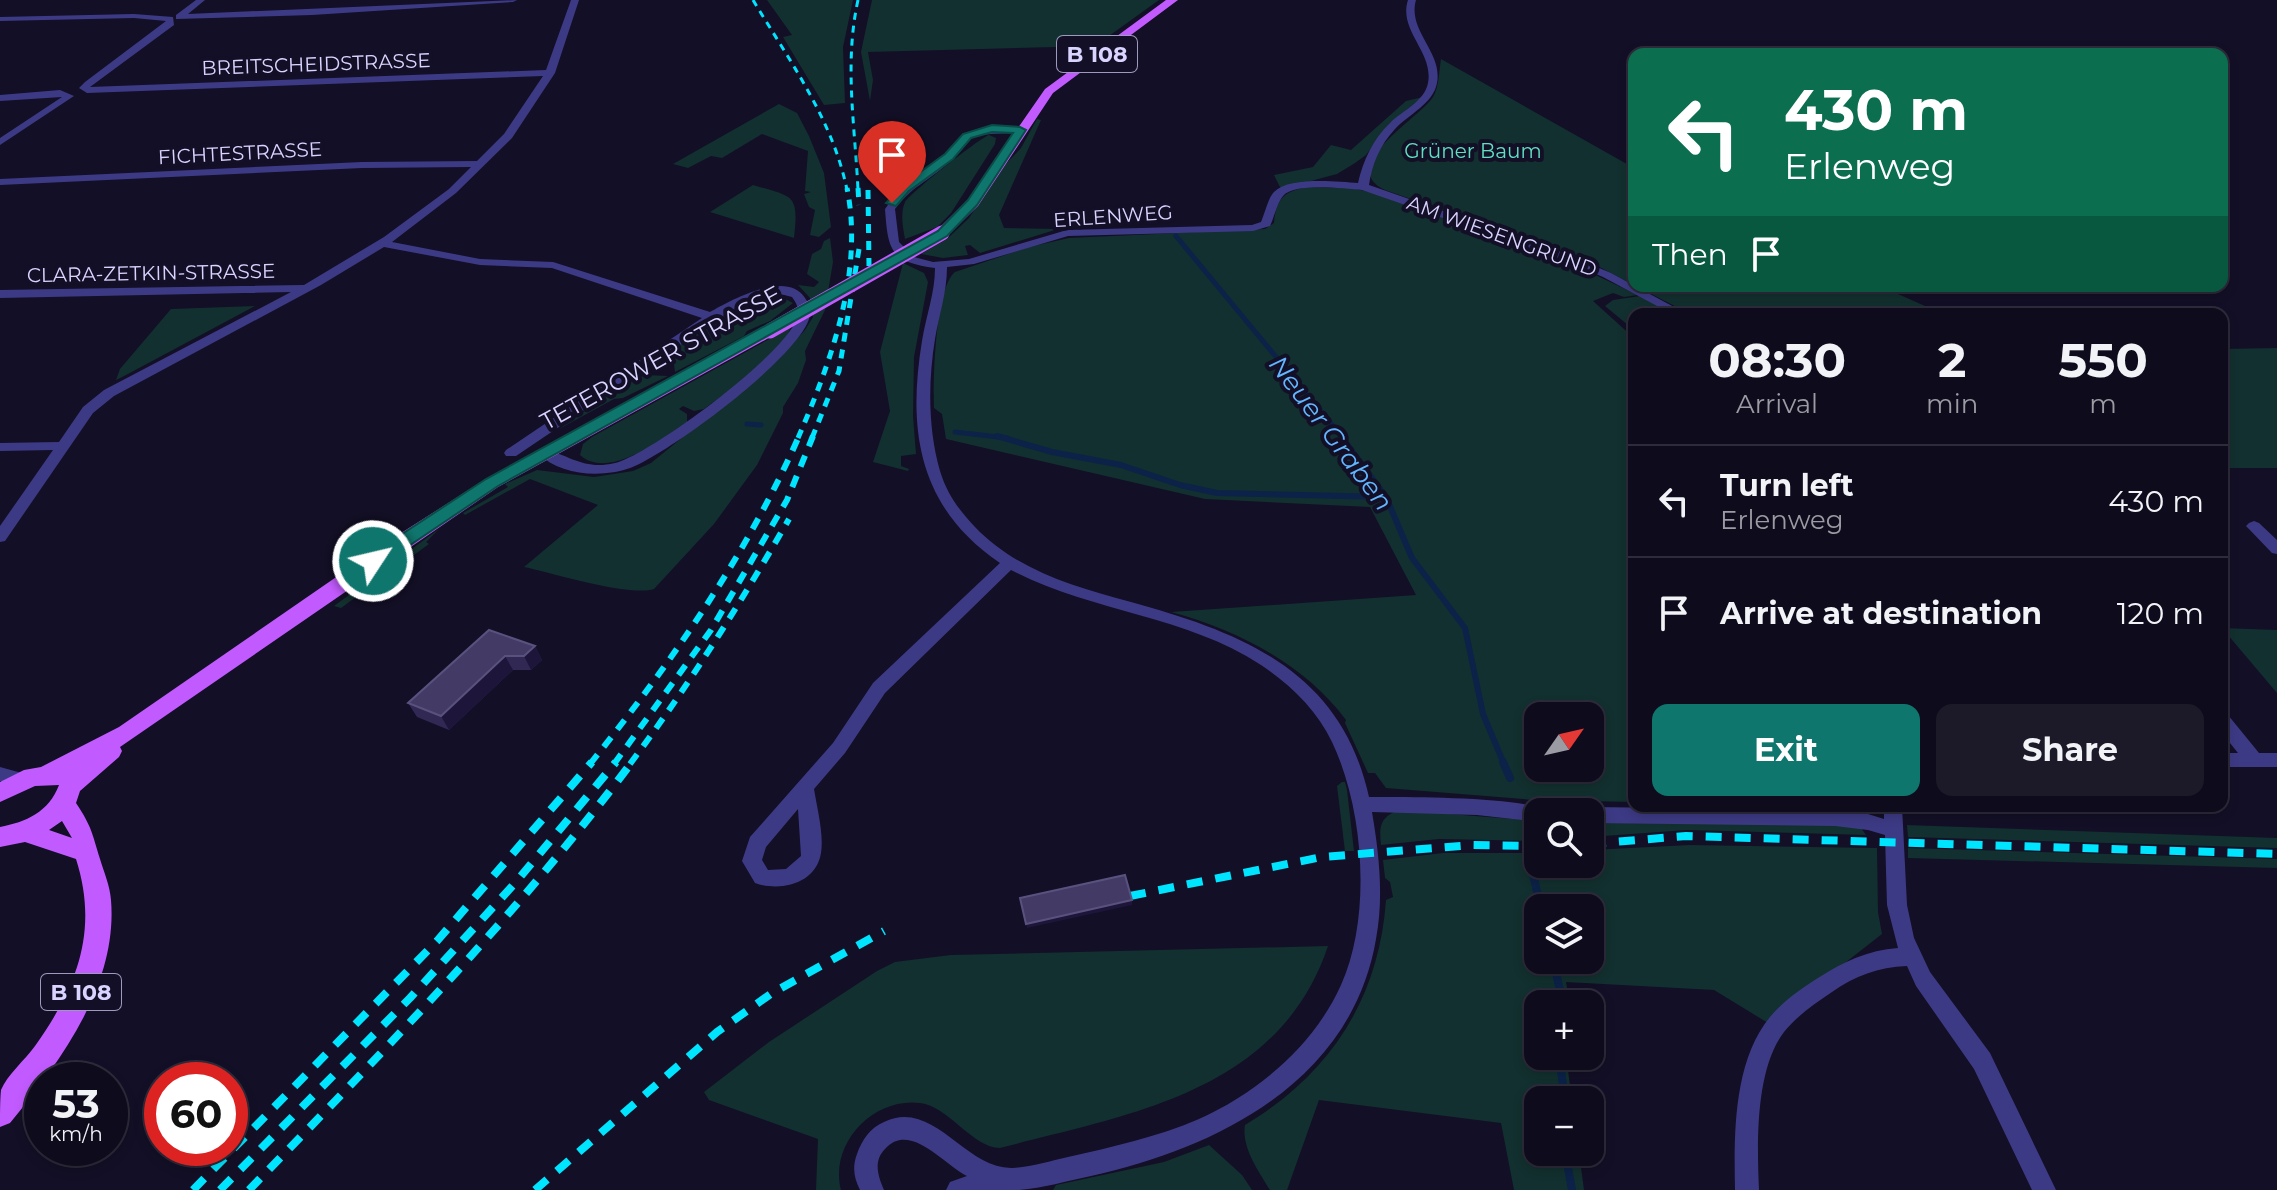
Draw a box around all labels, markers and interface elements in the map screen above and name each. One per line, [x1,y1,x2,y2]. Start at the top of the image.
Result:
road number: B 108 [1057,36,1137,72]
street label: BREITSCHEIDSTRASSE [201,48,431,80]
text: 430 m [1784,76,1968,144]
icon: left [1652,80,1756,184]
pin [858,121,926,203]
icon: arrive [870,133,914,177]
street label: FICHTESTRASSE [157,137,323,169]
park label: Grüner Baum [1404,139,1542,163]
text: Erlenweg [1784,144,1955,188]
street label: AM WIESENGRUND [1404,190,1600,282]
street label: ERLENWEG [1052,200,1174,232]
icon: arrive [1744,232,1788,276]
text: Then [1652,236,1728,273]
street label: CLARA-ZETKIN-STRASSE [27,259,275,287]
street label: TETEROWER STRASSE [535,279,786,436]
text: 08:30 [1708,331,1846,389]
text: 2 [1938,331,1966,389]
text: 550 [2058,331,2148,389]
water label: Neuer Graben [1262,349,1400,517]
text: Arrival [1736,388,1818,420]
text: min [1926,388,1978,420]
text: m [2089,388,2117,420]
text: Turn left [1720,467,1853,504]
icon: left [1652,479,1696,523]
text: 430 m [2108,483,2204,520]
text: Erlenweg [1720,504,1844,536]
position arrow [331,519,415,603]
icon: arrive [1652,591,1696,635]
text: Arrive at destination [1720,595,2042,632]
text: 120 m [2117,595,2204,632]
north arrow [1524,702,1604,782]
map controls [1524,702,1604,1166]
button: Exit [1652,704,1920,796]
button: Share [1936,704,2204,796]
button: search [1524,798,1604,878]
button: layers [1524,894,1604,974]
road number: B 108 [41,974,121,1010]
button: + [1524,990,1604,1070]
speed limit sign: 60 [144,1062,248,1166]
text: 53 [52,1079,100,1128]
button: − [1524,1086,1604,1166]
text: km/h [49,1122,103,1146]

